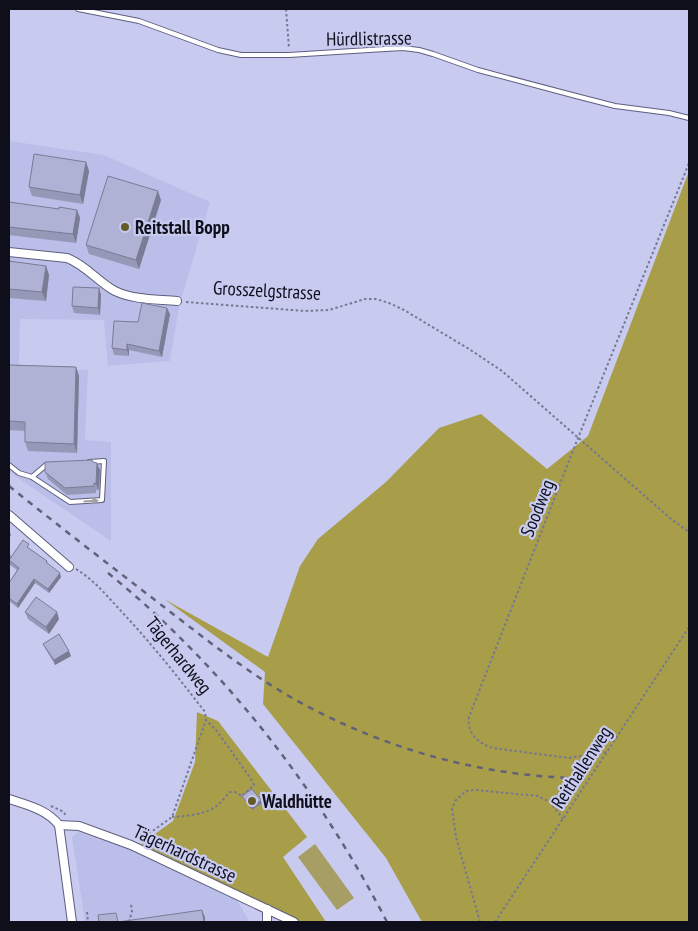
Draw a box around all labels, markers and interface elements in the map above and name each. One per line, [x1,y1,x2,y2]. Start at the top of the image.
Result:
street label: Hürdlistrasse [326,25,412,51]
place label: Reitstall Bopp [135,215,230,239]
marker: Reitstall Bopp [119,221,131,233]
street label: Grosszelgstrasse [213,275,322,305]
street label: Soodweg [515,476,559,540]
one-way arrow [83,497,99,505]
street label: Tägerhardweg [141,611,217,699]
street label: Reithallenweg [545,721,617,813]
place label: Waldhütte [261,789,332,813]
marker: Waldhütte [246,795,258,807]
street label: Tägerhardstrasse [130,819,240,887]

